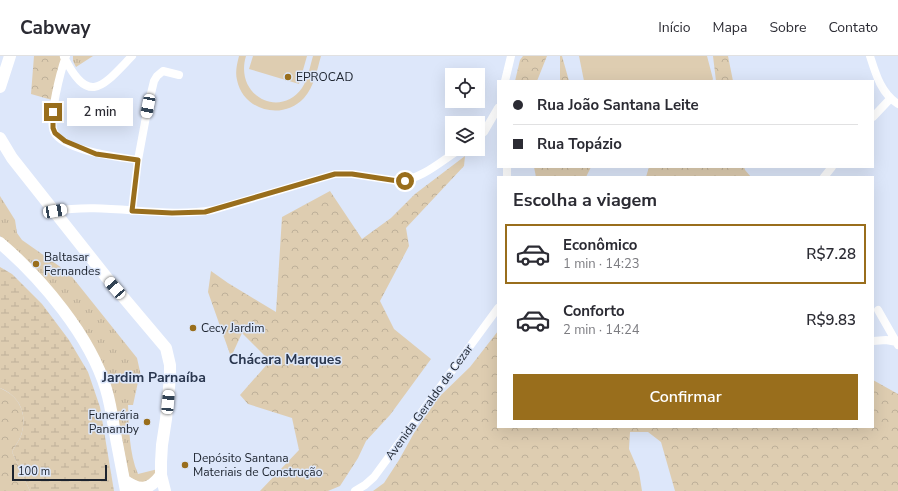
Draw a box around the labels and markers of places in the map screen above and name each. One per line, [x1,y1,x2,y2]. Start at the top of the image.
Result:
place label: EPROCAD [296,69,353,85]
marker: EPROCAD [283,72,293,82]
place label: Baltasar Fernandes [44,249,100,279]
marker: Baltasar Fernandes [31,259,41,269]
place label: Cecy Jardim [201,320,264,336]
marker: Cecy Jardim [188,323,198,333]
place label: Funerária Panamby [89,407,140,437]
marker: Funerária Panamby [142,417,152,427]
place label: Depósito Santana Materiais de Construção [193,450,323,480]
marker: Depósito Santana Materiais de Construção [180,460,190,470]

